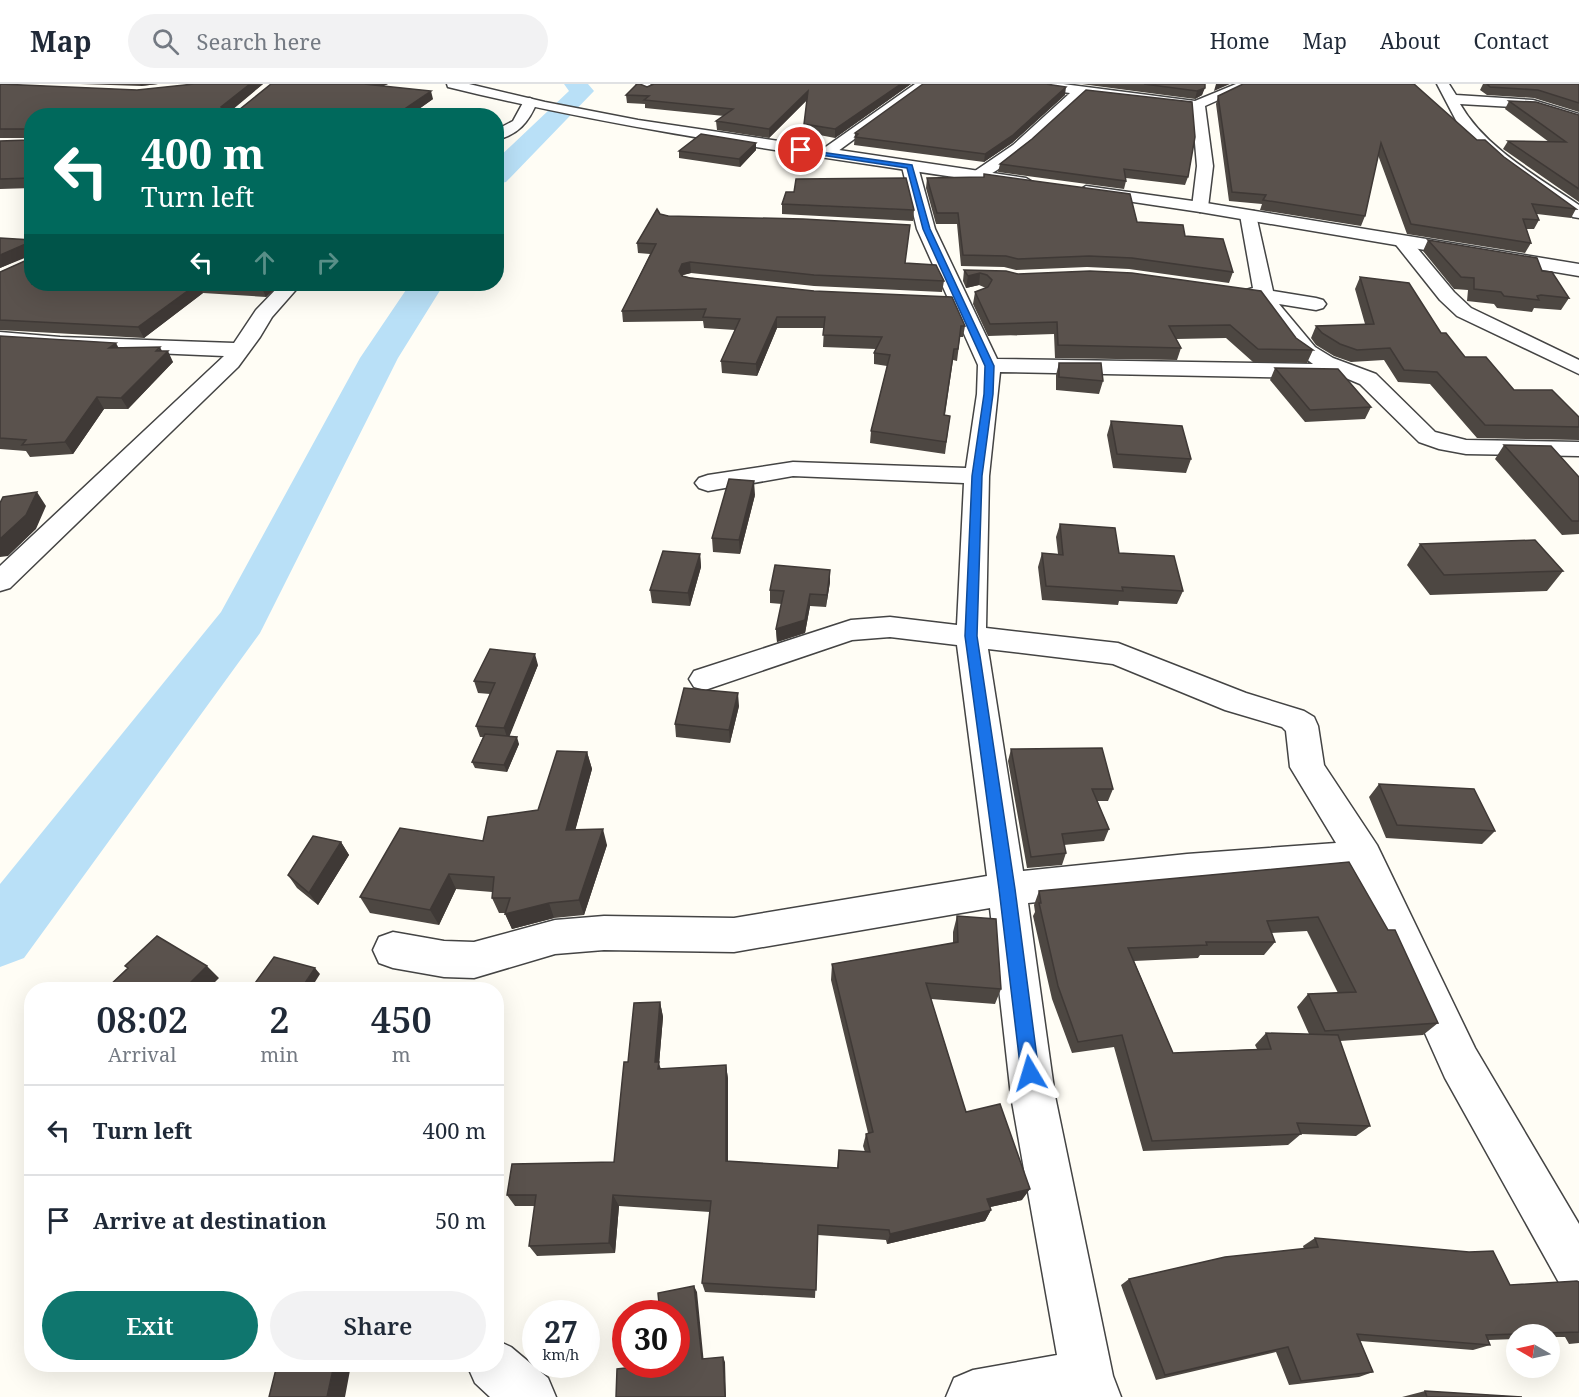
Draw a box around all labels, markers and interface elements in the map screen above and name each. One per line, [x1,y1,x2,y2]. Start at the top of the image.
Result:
search box [128,14,548,68]
text: Map [30,22,92,60]
icon: search [149,25,182,58]
text: Search here [197,26,321,56]
text: Home [1210,27,1270,55]
text: Map [1303,27,1347,55]
text: About [1380,27,1441,55]
text: Contact [1474,27,1549,55]
text: 400 m [141,124,265,181]
pin [775,124,826,175]
icon: left [42,132,120,210]
icon: arrive [784,133,817,166]
text: Turn left [141,178,254,215]
icon: left [185,246,218,279]
icon: ahead [248,246,281,279]
icon: right [311,246,344,279]
text: 08:02 [96,995,188,1044]
text: 2 [269,995,290,1044]
text: 450 [371,995,432,1044]
text: Arrival [108,1041,176,1068]
text: min [260,1041,299,1068]
text: m [392,1041,411,1068]
position arrow [998,1041,1062,1105]
icon: left [42,1114,75,1147]
text: Turn left [93,1115,192,1145]
text: 400 m [423,1115,486,1145]
icon: arrive [42,1204,75,1237]
text: Arrive at destination [93,1205,327,1235]
text: 50 m [435,1205,486,1235]
button: Exit [42,1291,258,1360]
button: Share [270,1291,486,1360]
speed limit sign: 30 [612,1300,690,1378]
text: 27 [544,1311,578,1352]
north arrow [1506,1324,1560,1378]
map controls [1506,1324,1560,1378]
text: km/h [543,1344,579,1364]

